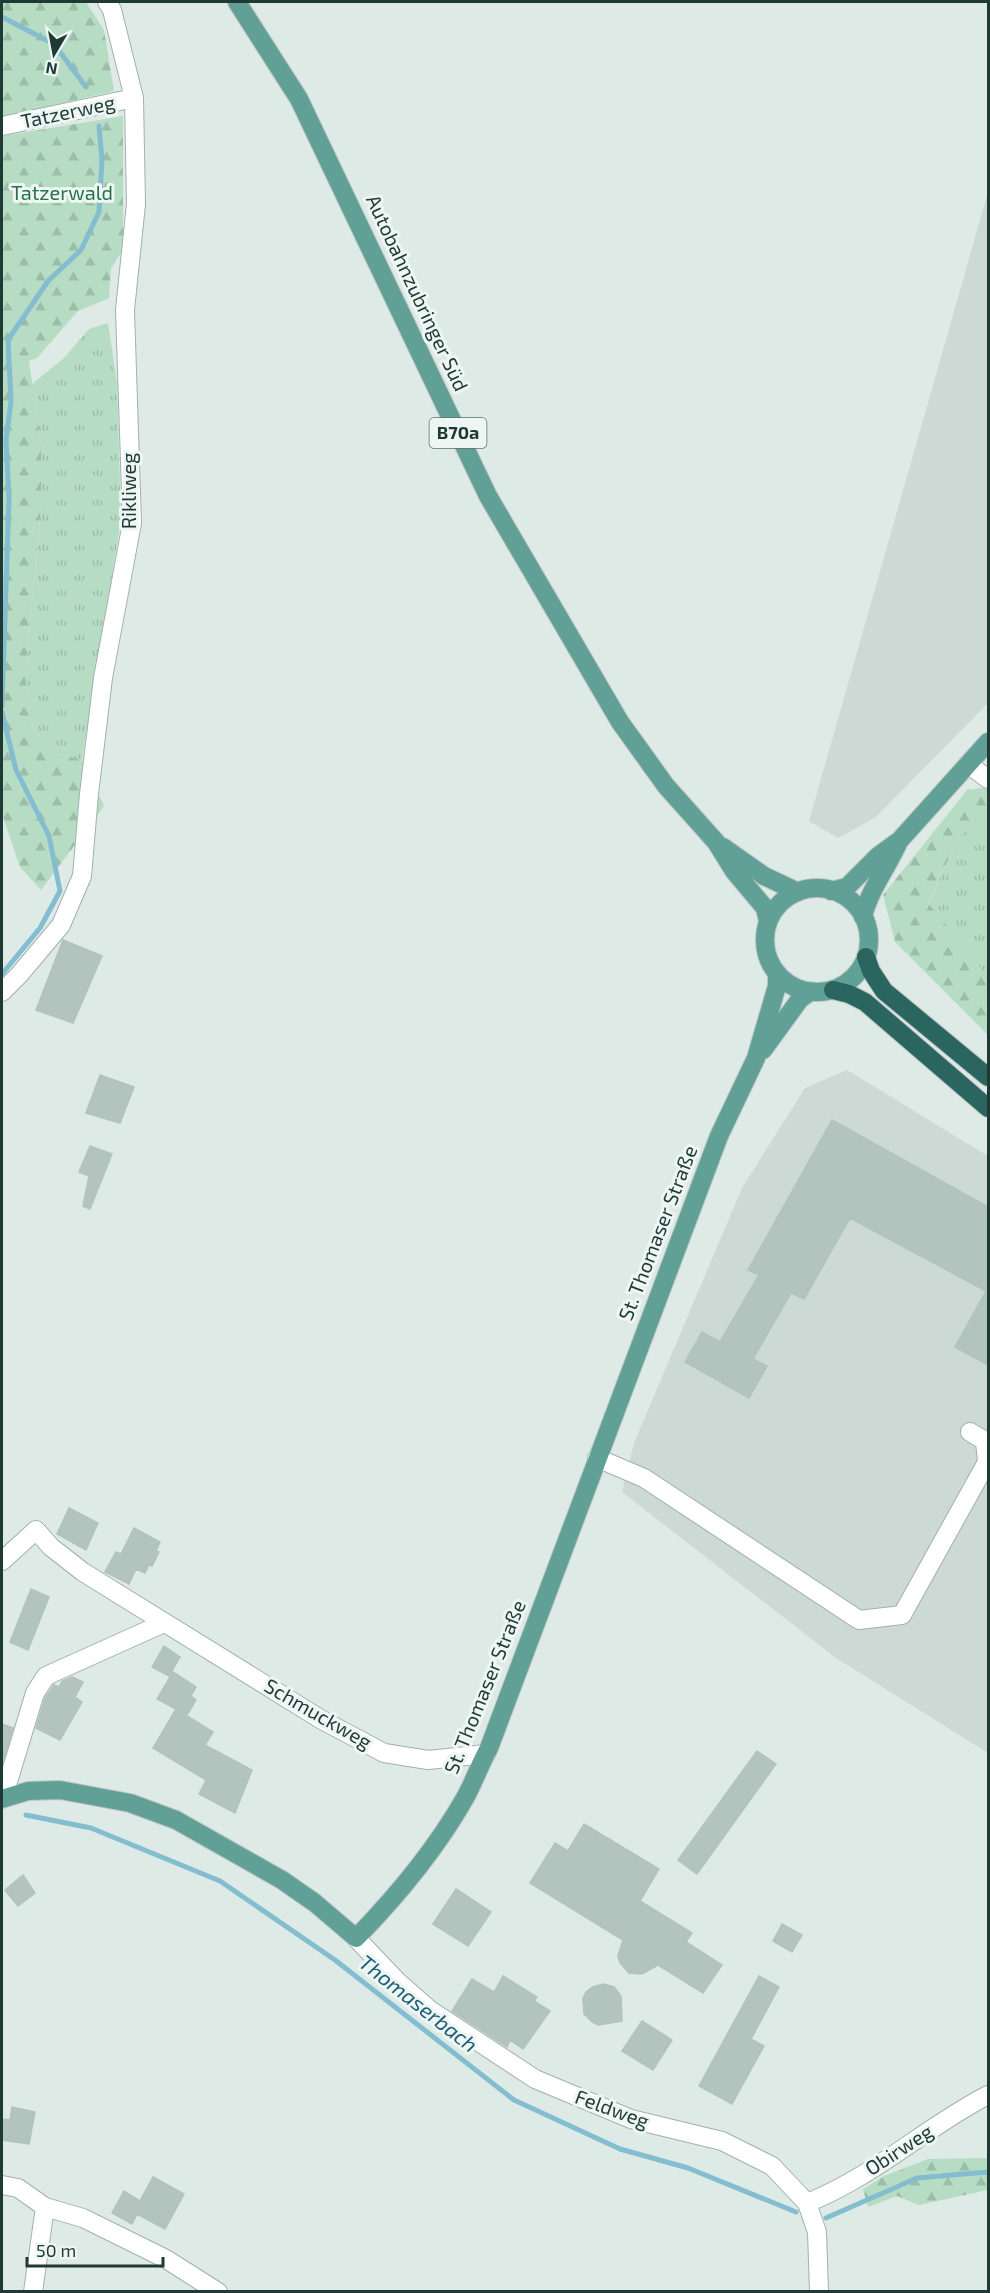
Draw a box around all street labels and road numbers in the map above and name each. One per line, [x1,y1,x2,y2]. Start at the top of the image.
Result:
street label: Tatzerweg [19,89,117,133]
street label: Autobahnzubringer Süd [362,191,474,395]
road number: B70a [430,418,486,448]
street label: Rikliweg [116,453,140,529]
street label: St. Thomaser Straße [613,1142,701,1323]
street label: St. Thomaser Straße [438,1596,530,1777]
street label: Schmuckweg [261,1673,376,1753]
street label: Feldweg [572,2084,653,2132]
street label: Obirweg [860,2118,937,2180]

